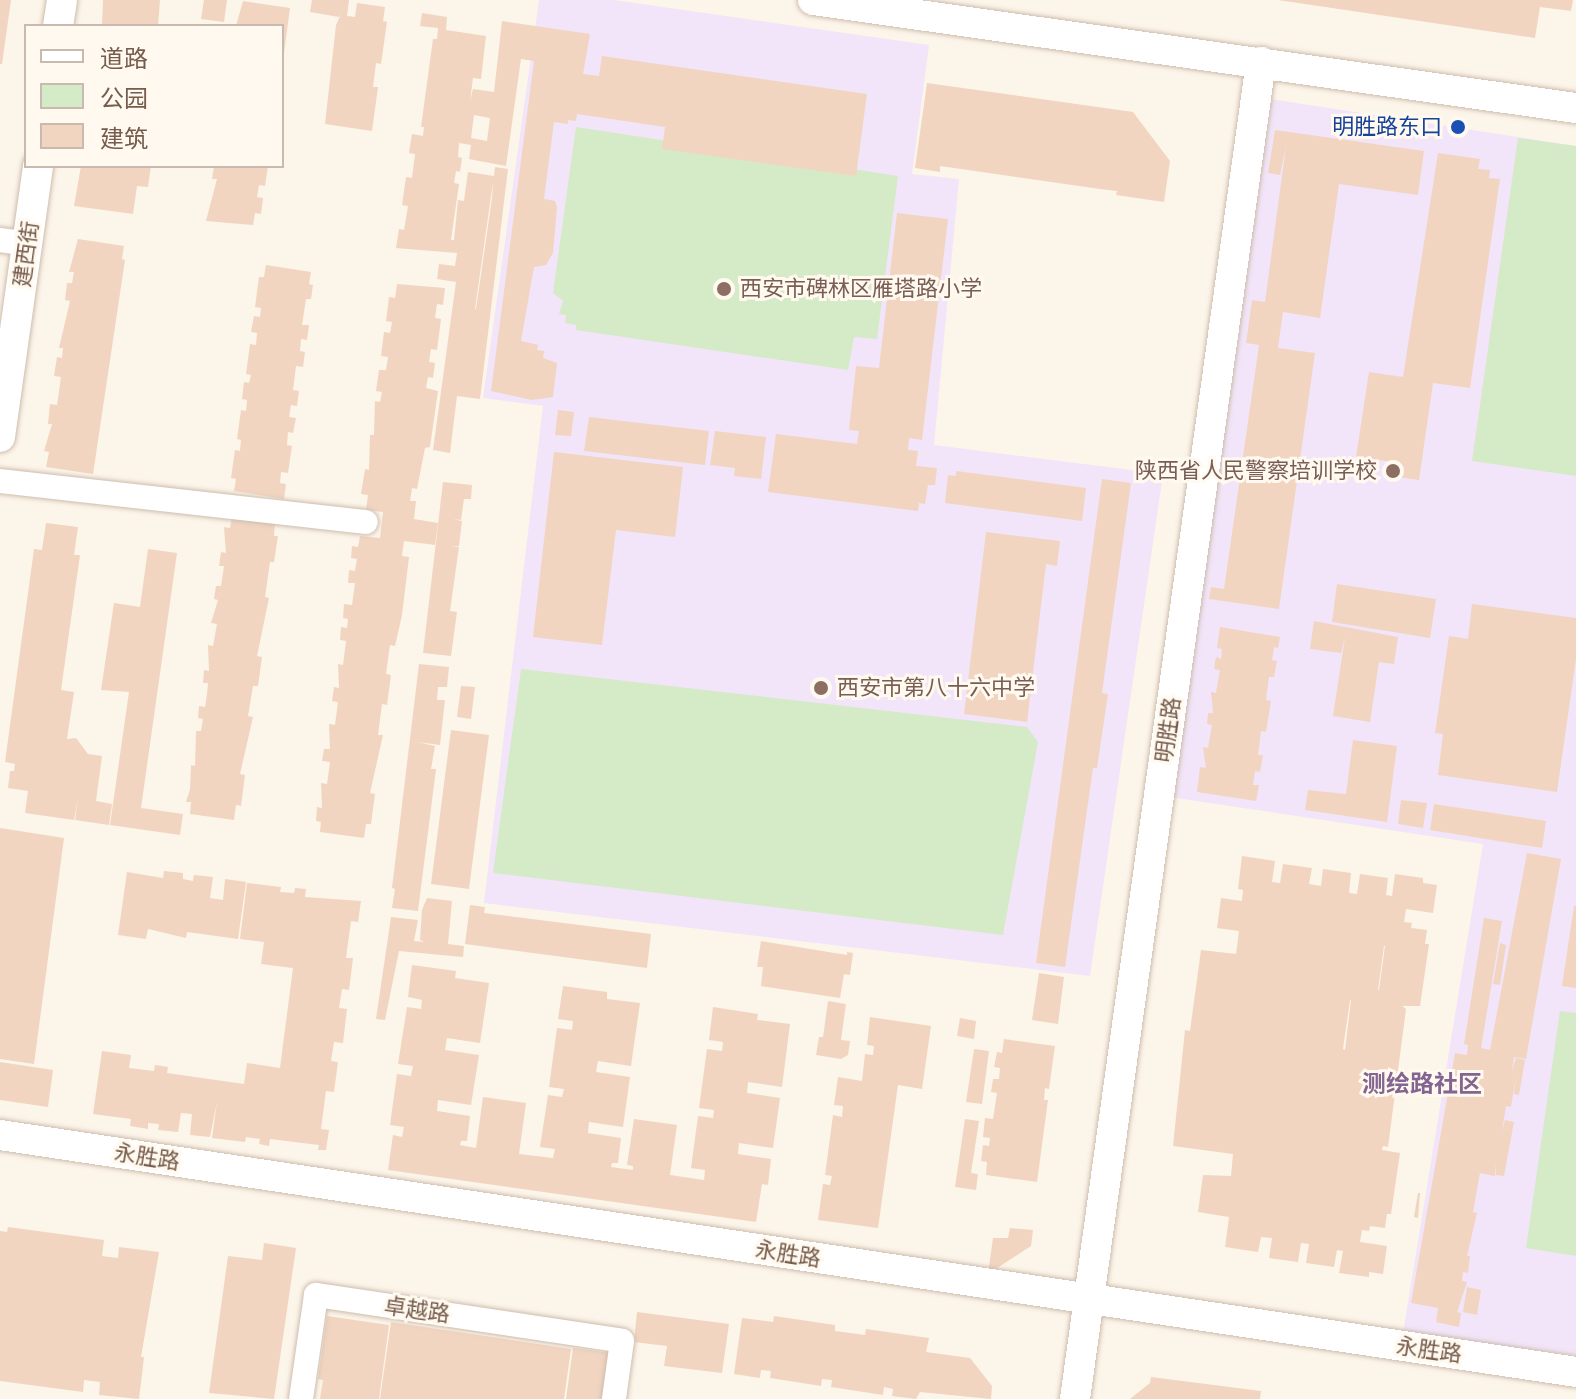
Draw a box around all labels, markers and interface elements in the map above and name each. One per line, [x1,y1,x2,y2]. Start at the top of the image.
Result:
legend [24,24,284,168]
text: 道路 [100,43,148,74]
text: 公园 [100,83,148,114]
place label: 明胜路东口 [1332,114,1442,140]
marker: 明胜路东口 [1449,118,1467,136]
text: 建筑 [100,123,148,154]
street label: 建西街 [8,219,44,289]
place label: 西安市碑林区雁塔路小学 [740,276,982,302]
marker: 西安市碑林区雁塔路小学 [715,280,733,298]
place label: 陕西省人民警察培训学校 [1135,458,1377,484]
marker: 陕西省人民警察培训学校 [1384,462,1402,480]
place label: 西安市第八十六中学 [837,675,1035,701]
marker: 西安市第八十六中学 [812,679,830,697]
street label: 明胜路 [1150,695,1186,765]
district label: 测绘路社区 [1362,1070,1482,1098]
street label: 永胜路 [112,1139,182,1175]
street label: 永胜路 [753,1236,823,1272]
street label: 卓越路 [382,1292,452,1328]
street label: 永胜路 [1394,1332,1464,1368]

